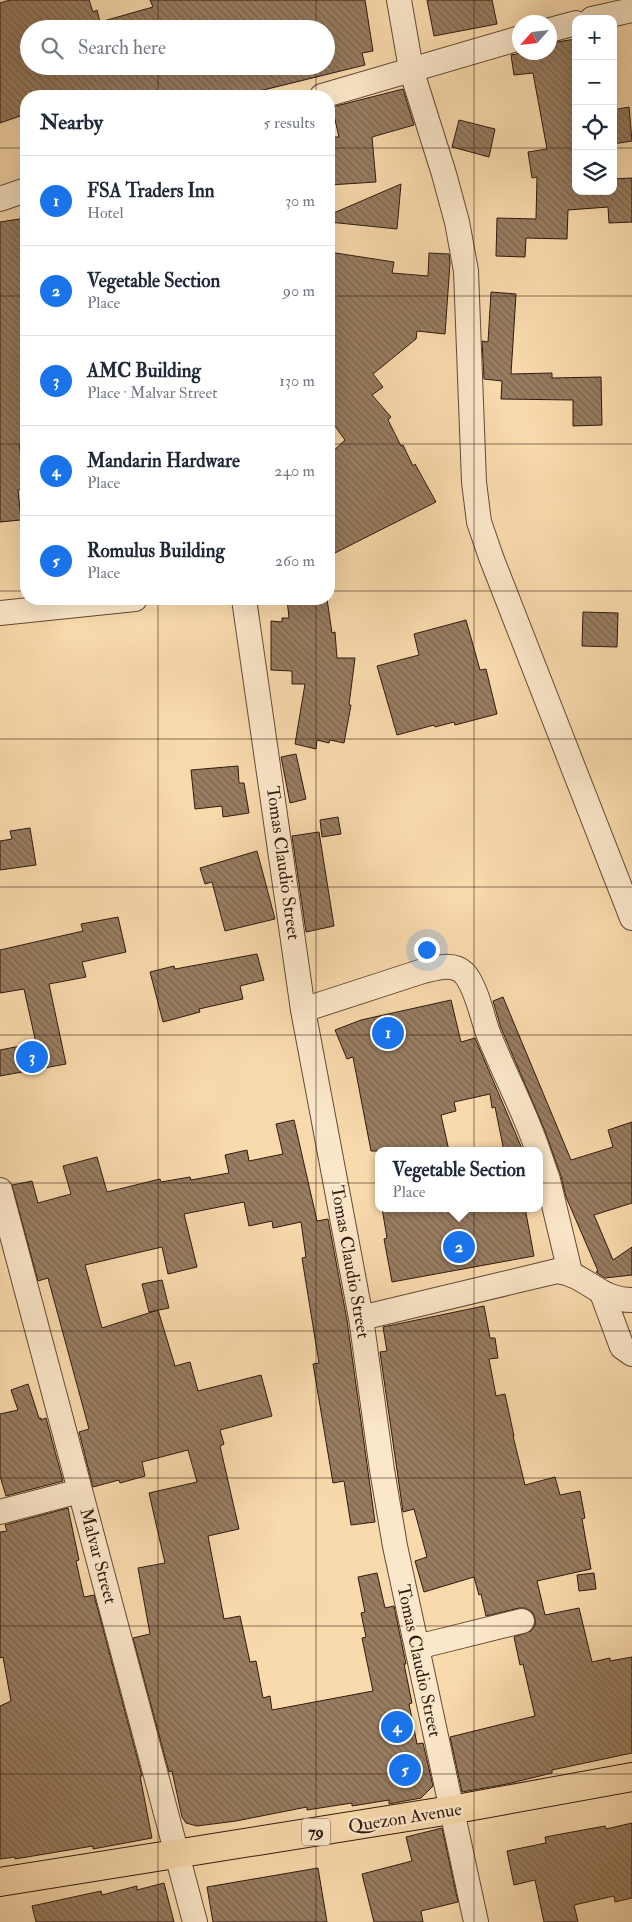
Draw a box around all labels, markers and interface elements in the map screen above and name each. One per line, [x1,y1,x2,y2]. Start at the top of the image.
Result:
north arrow [512,15,557,60]
map controls [572,15,617,195]
button: + [572,15,617,60]
search box [20,20,335,75]
icon: search [38,34,66,62]
text: Search here [78,36,166,60]
button: − [572,60,617,105]
button: locate [572,105,617,150]
text: Nearby [40,109,103,136]
text: 5 results [264,113,315,133]
button: layers [572,150,617,195]
text: FSA Traders Inn [87,179,215,203]
text: 1 [53,191,59,211]
text: 30 m [285,191,315,211]
text: Hotel [87,203,124,223]
text: Vegetable Section [87,269,220,293]
text: 2 [52,281,60,301]
text: 90 m [283,281,315,301]
text: Place [87,293,120,313]
text: AMC Building [87,359,201,383]
text: 3 [53,371,59,391]
text: 130 m [279,371,315,391]
text: Place · Malvar Street [87,383,217,403]
text: Mandarin Hardware [87,449,240,473]
text: 4 [52,461,60,481]
text: 240 m [274,461,315,481]
text: Place [87,473,120,493]
text: Romulus Building [87,539,225,563]
text: 5 [52,551,60,571]
text: 260 m [275,551,315,571]
text: Place [87,563,120,583]
street label: Tomas Claudio Street [261,785,305,941]
your location [414,937,440,963]
pin: 1 [372,1014,404,1052]
pin: 3 [16,1038,48,1076]
popup [375,1147,543,1212]
text: Vegetable Section [392,1158,526,1182]
text: Place [392,1182,426,1202]
street label: Tomas Claudio Street [325,1184,375,1340]
pin: 2 [443,1228,475,1266]
street label: Malvar Street [74,1506,122,1607]
street label: Tomas Claudio Street [392,1583,446,1739]
pin: 4 [381,1708,413,1746]
pin: 5 [389,1751,421,1789]
street label: Quezon Avenue [347,1798,464,1838]
road number: 79 [302,1818,330,1845]

